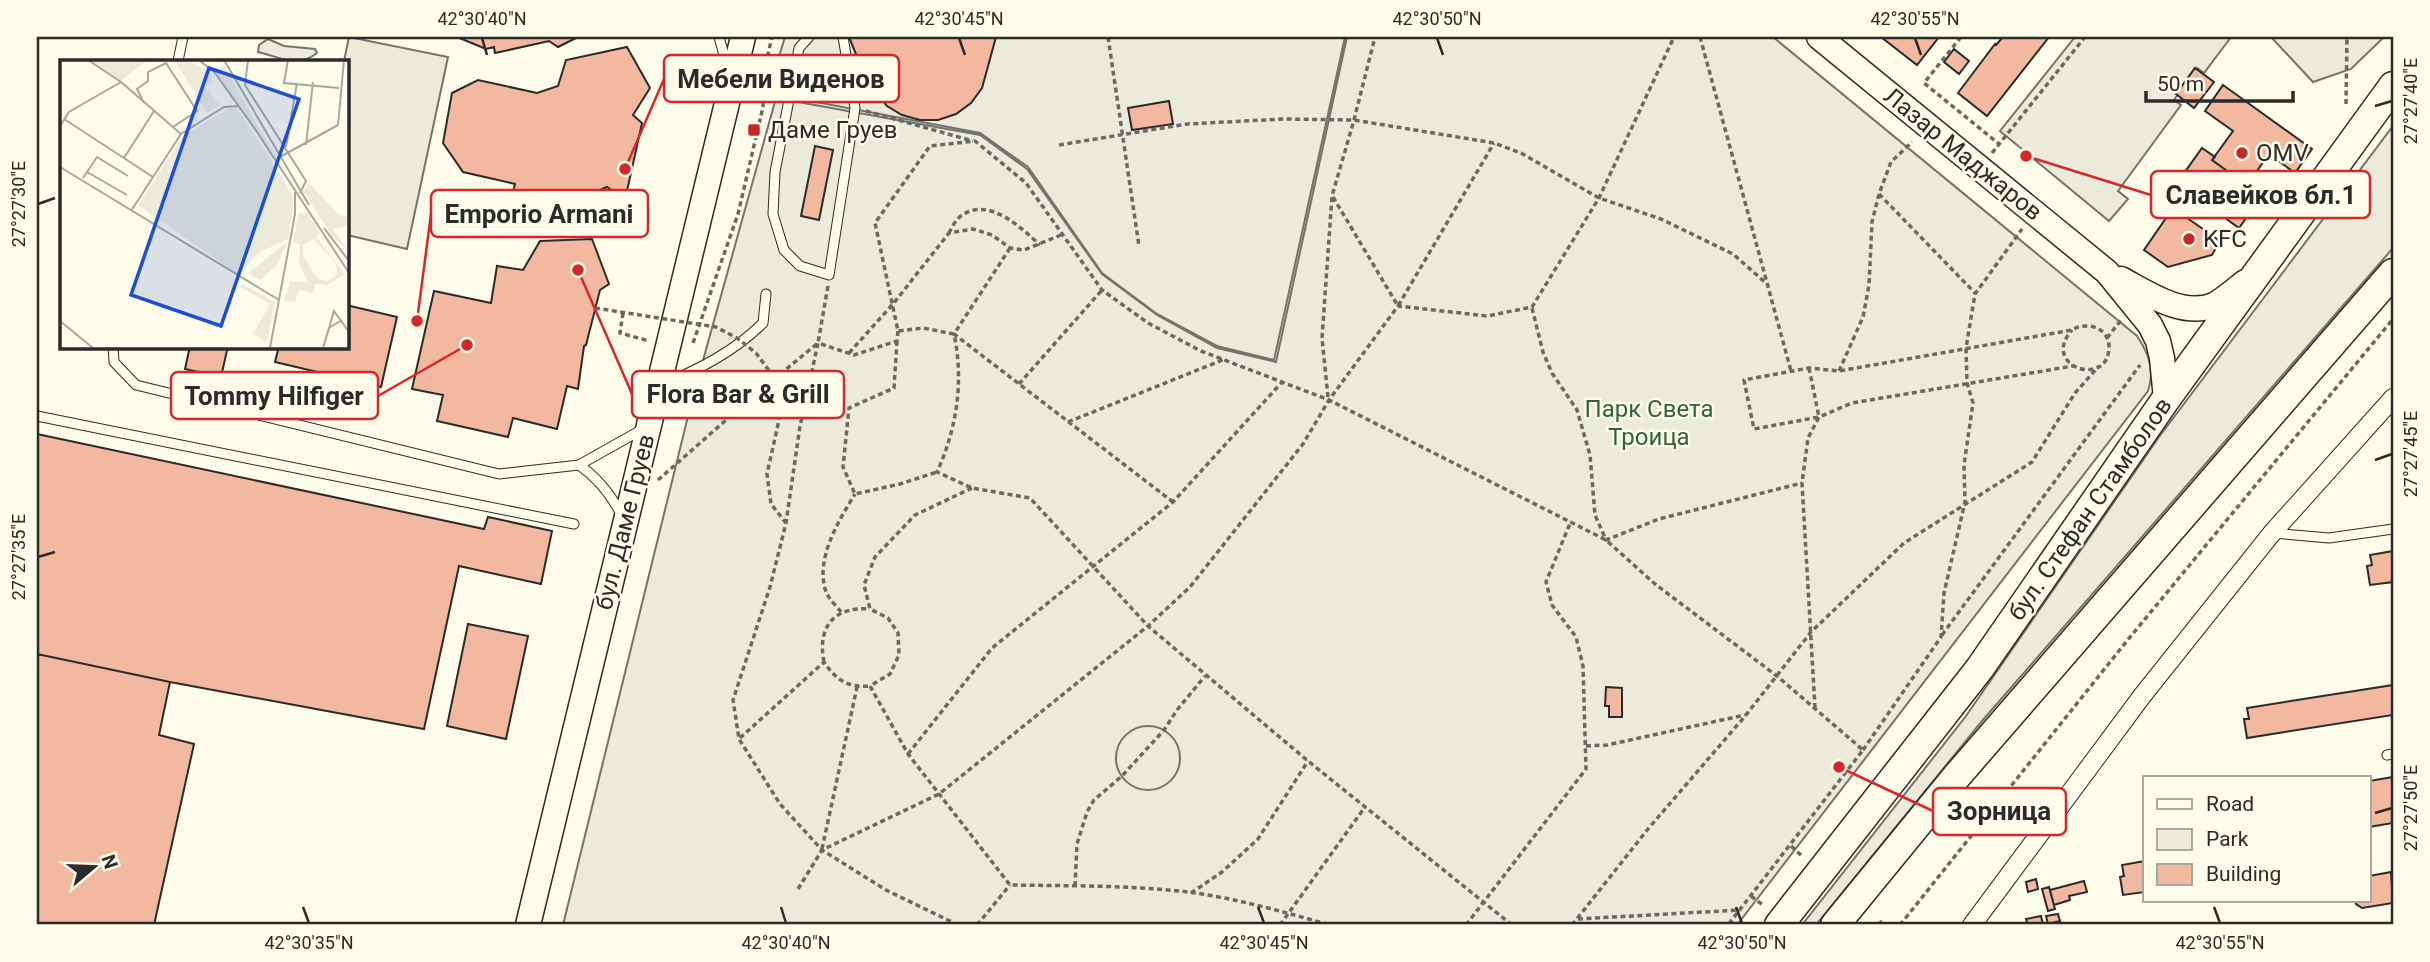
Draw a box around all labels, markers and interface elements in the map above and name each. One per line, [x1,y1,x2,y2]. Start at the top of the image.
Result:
text: 42°30'40"N [437,8,527,29]
text: 42°30'45"N [914,8,1004,29]
text: 42°30'50"N [1392,8,1482,29]
text: 42°30'55"N [1870,8,1960,29]
callout: Мебели Виденов [664,55,899,102]
text: 27°27'40"E [2400,58,2421,144]
inset map [60,60,348,348]
scale bar [2146,60,2294,104]
text: Мебели Виденов [677,64,885,94]
text: 50 m [2157,72,2204,96]
street label: Лазар Маджаров [1878,82,2048,226]
place label: Даме Груев [768,116,898,144]
marker: Даме Груев [746,122,762,138]
place label: OMV [2256,139,2309,167]
marker: OMV [2234,145,2250,161]
text: 27°27'30"E [8,161,29,247]
callout: Славейков бл.1 [2151,171,2370,218]
text: Славейков бл.1 [2165,180,2357,210]
callout: Emporio Armani [431,190,648,237]
text: Emporio Armani [445,199,633,229]
place label: KFC [2203,225,2247,253]
marker: KFC [2181,231,2197,247]
callout: Flora Bar & Grill [632,371,844,418]
callout: Tommy Hilfiger [171,372,378,419]
text: Flora Bar & Grill [646,379,830,409]
text: Tommy Hilfiger [184,381,364,411]
street label: бул. Стефан Стамболов [2002,392,2178,626]
park label: Парк Света Троица [1585,395,1713,451]
text: 27°27'45"E [2400,411,2421,497]
street label: бул. Даме Груев [590,431,660,613]
text: 27°27'35"E [8,514,29,600]
text: 27°27'50"E [2400,765,2421,851]
legend [2143,776,2370,902]
callout: Зорница [1933,788,2066,835]
text: Road [2206,792,2254,816]
text: Зорница [1947,796,2051,826]
text: Park [2206,827,2249,851]
north arrow [60,832,130,902]
text: N [97,852,123,872]
text: Building [2206,862,2281,886]
text: 42°30'35"N [264,932,354,953]
text: 42°30'40"N [741,932,831,953]
text: 42°30'45"N [1219,932,1309,953]
text: 42°30'50"N [1697,932,1787,953]
text: 42°30'55"N [2175,932,2265,953]

